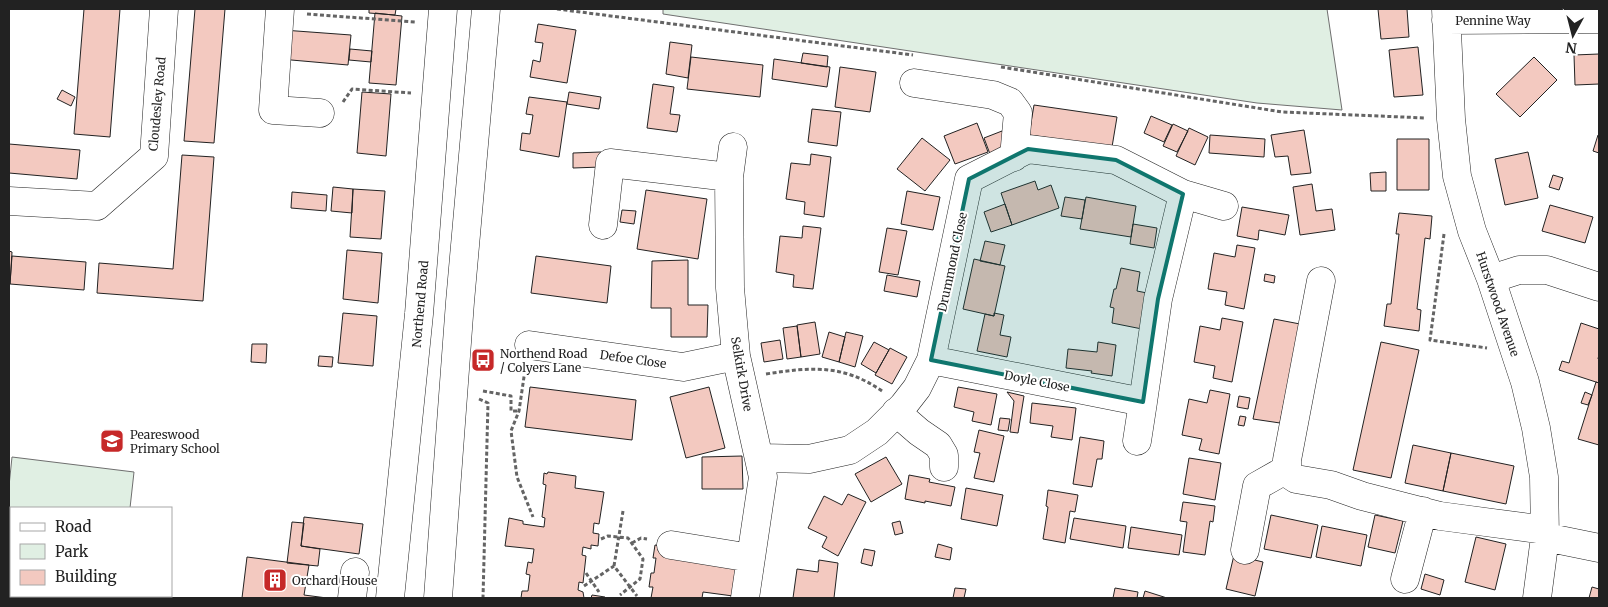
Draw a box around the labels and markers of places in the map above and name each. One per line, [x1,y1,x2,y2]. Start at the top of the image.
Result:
place label: Northend Road / Colyers Lane [500,346,588,375]
bus stop icon: Northend Road / Colyers Lane [470,347,496,373]
place label: Peareswood Primary School [130,427,220,456]
school or university icon: Peareswood Primary School [99,428,125,454]
building icon: Orchard House [262,567,288,593]
place label: Orchard House [292,573,377,588]

